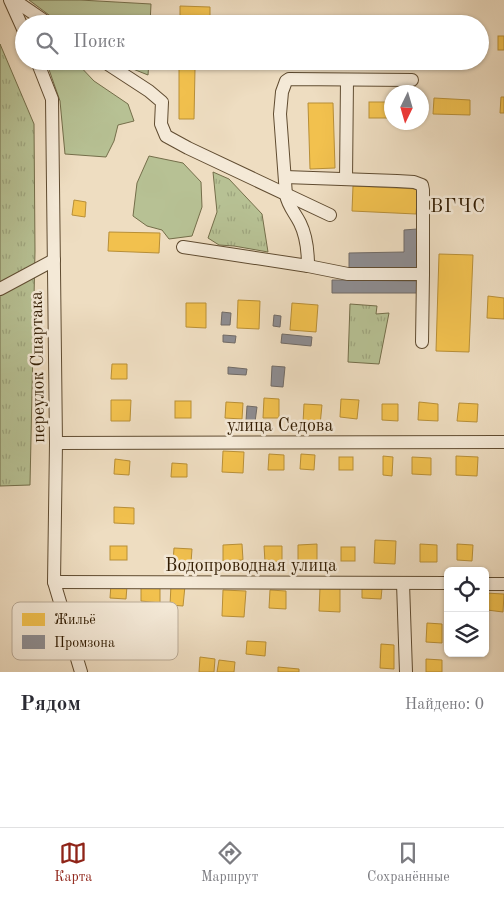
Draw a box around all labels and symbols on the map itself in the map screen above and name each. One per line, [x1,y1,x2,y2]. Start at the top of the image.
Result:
north arrow [384,85,429,130]
district label: ВГЧС [430,198,486,217]
street label: переулок Спартака [28,291,48,443]
street label: улица Седова [227,417,333,435]
street label: Водопроводная улица [165,557,337,575]
legend [12,602,178,660]
text: Жильё [54,613,96,627]
text: Промзона [54,636,115,650]

